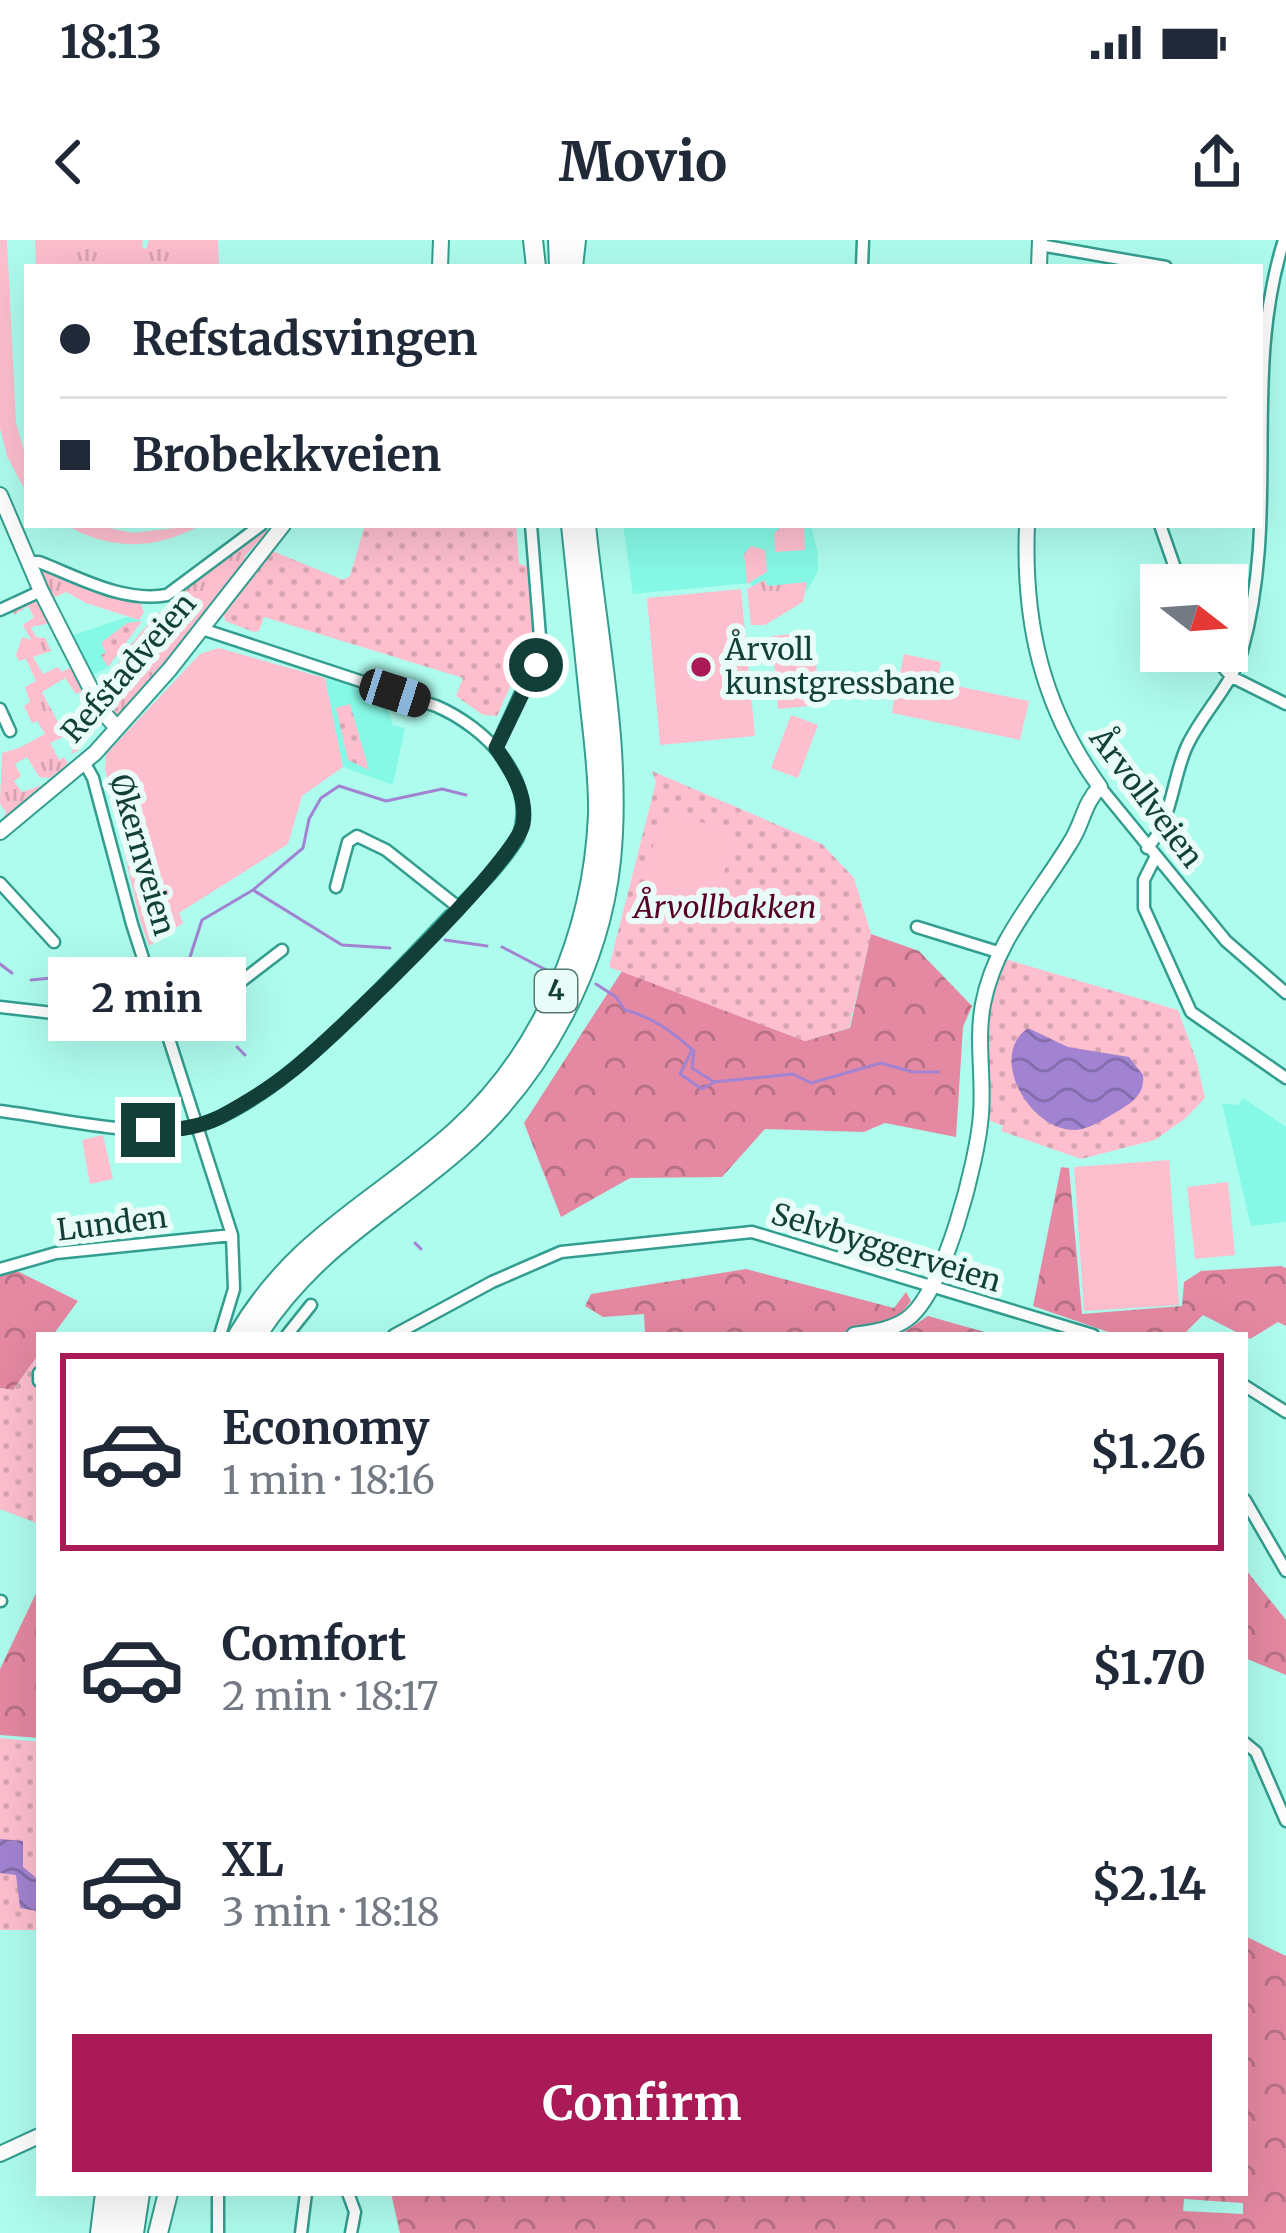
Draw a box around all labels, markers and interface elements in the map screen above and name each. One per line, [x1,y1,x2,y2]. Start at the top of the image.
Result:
text: 18:13 [60,14,162,70]
text: Movio [559,128,727,196]
icon: back [36,129,102,195]
icon: share [1184,129,1250,195]
text: Refstadsvingen [132,311,478,367]
text: Brobekkveien [132,427,441,483]
north arrow [1140,564,1248,672]
map controls [1140,564,1248,672]
street label: Refstadveien [53,585,204,750]
place label: Årvoll kunstgressbane [724,628,955,702]
route start [509,638,563,692]
marker: Årvoll kunstgressbane [688,654,714,680]
car [355,665,435,721]
street label: Årvollveien [1081,718,1213,875]
street label: Økernveien [102,770,184,940]
park label: Årvollbakken [632,886,816,926]
callout: 2 min [49,956,247,1040]
road number: 4 [535,970,577,1012]
text: 2 min [91,974,203,1023]
route end [121,1103,175,1157]
street label: Selvbyggerveien [767,1194,1006,1300]
street label: Lunden [55,1197,169,1249]
icon: car [78,1398,186,1506]
text: Economy [222,1400,430,1456]
text: $1.26 [1090,1424,1206,1480]
text: 1 min · 18:16 [222,1456,435,1505]
icon: car [78,1614,186,1722]
text: Comfort [222,1616,406,1672]
text: $1.70 [1092,1640,1206,1696]
text: 2 min · 18:17 [222,1672,439,1721]
icon: car [78,1830,186,1938]
text: XL [222,1832,284,1888]
text: $2.14 [1091,1856,1206,1912]
text: 3 min · 18:18 [222,1888,440,1937]
button: Confirm [72,2034,1212,2172]

